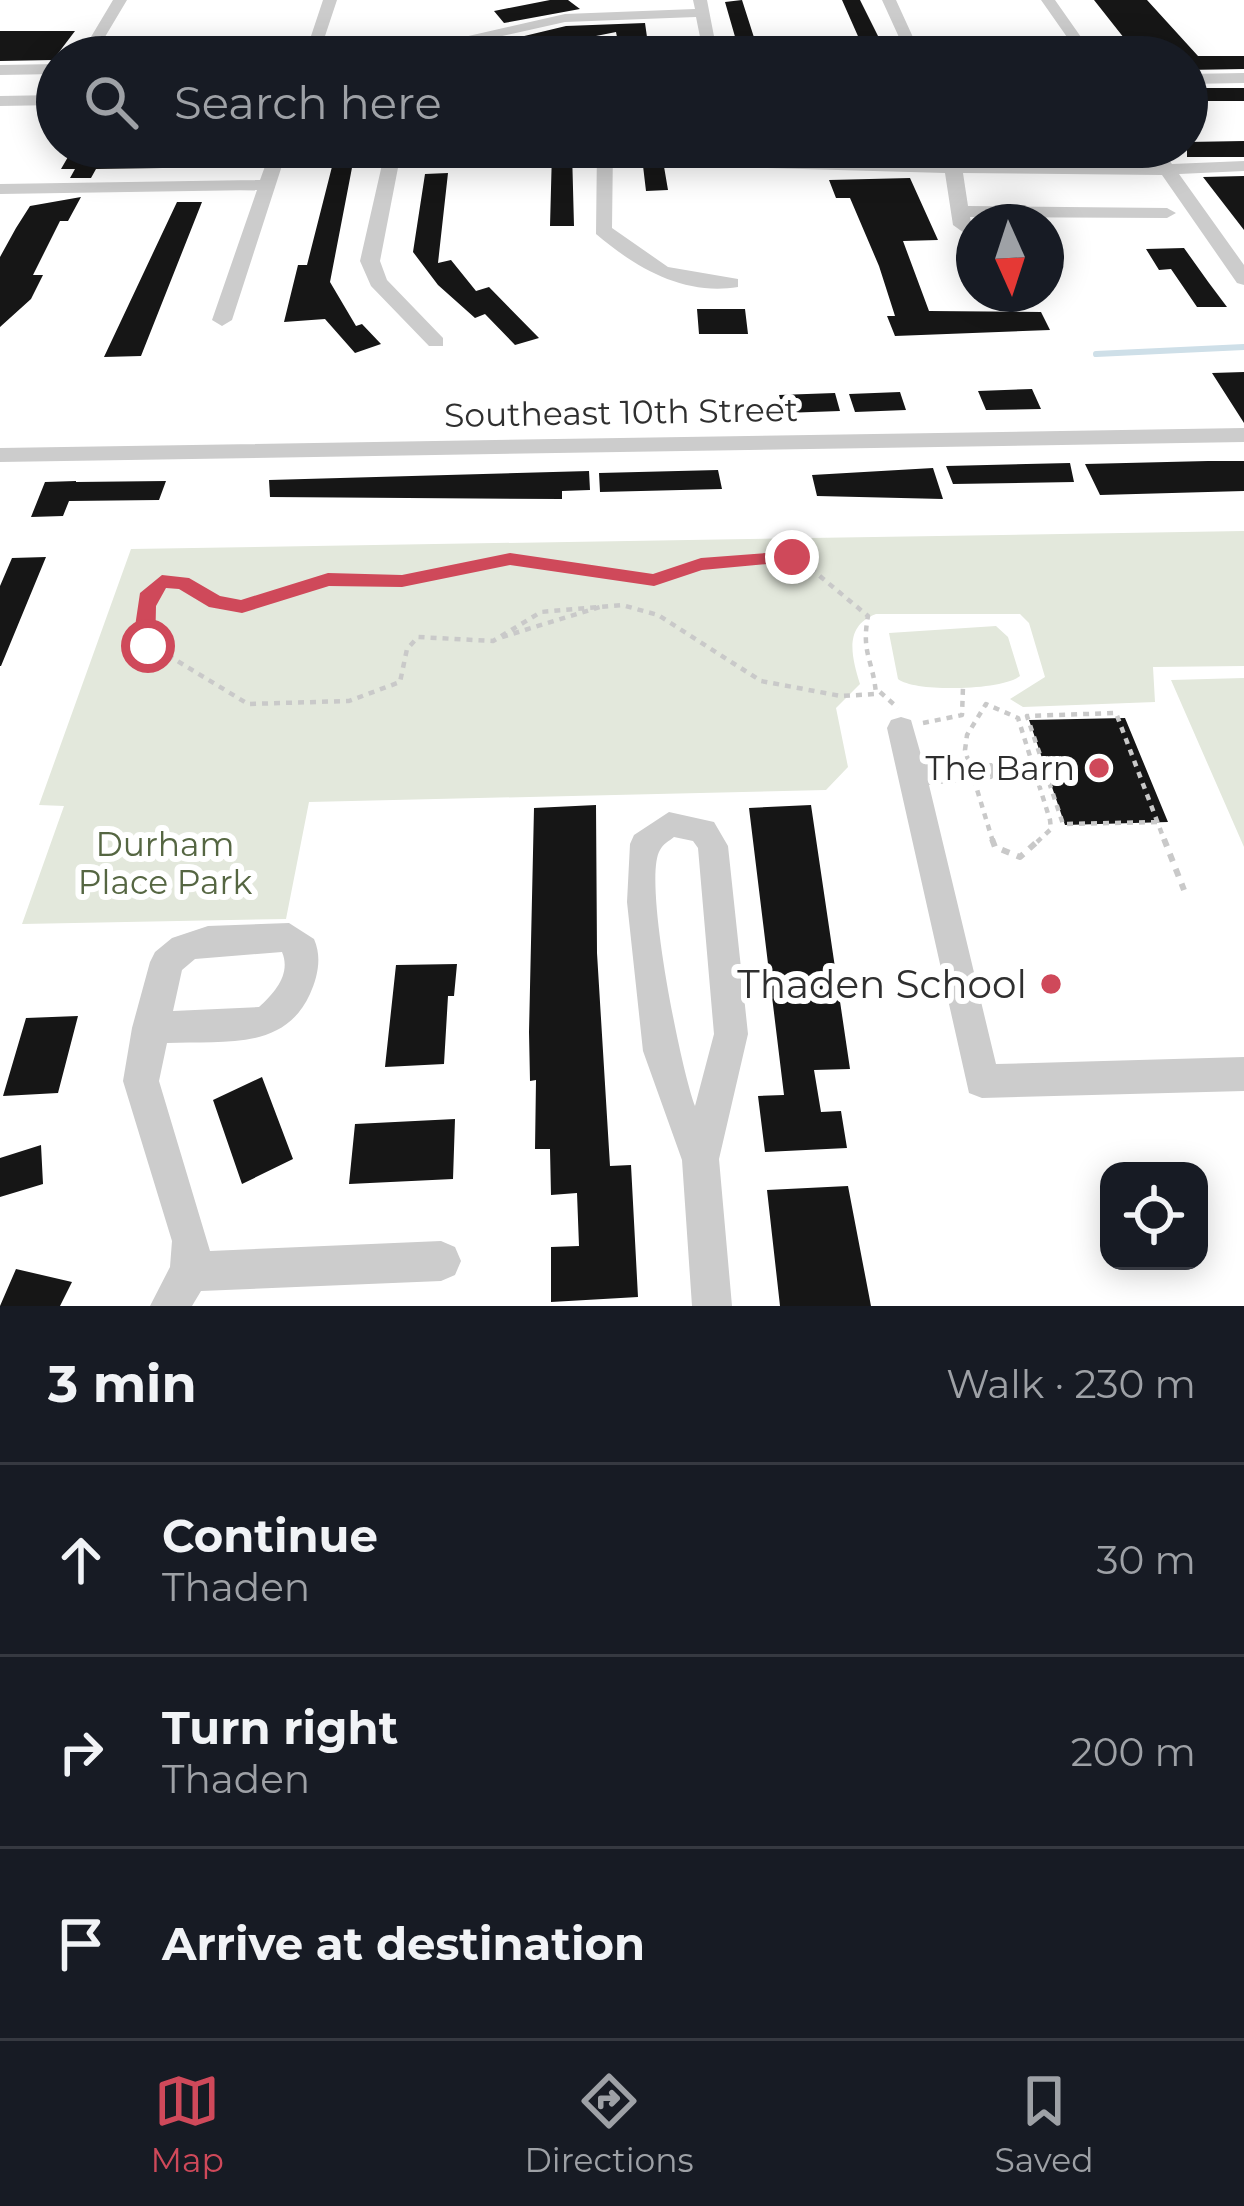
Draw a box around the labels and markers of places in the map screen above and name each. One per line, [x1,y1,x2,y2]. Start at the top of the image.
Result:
place label: The Barn [926,748,1075,788]
marker: The Barn [1086,755,1112,781]
place label: Thaden School [737,960,1027,1008]
marker: Thaden School [1038,971,1064,997]

